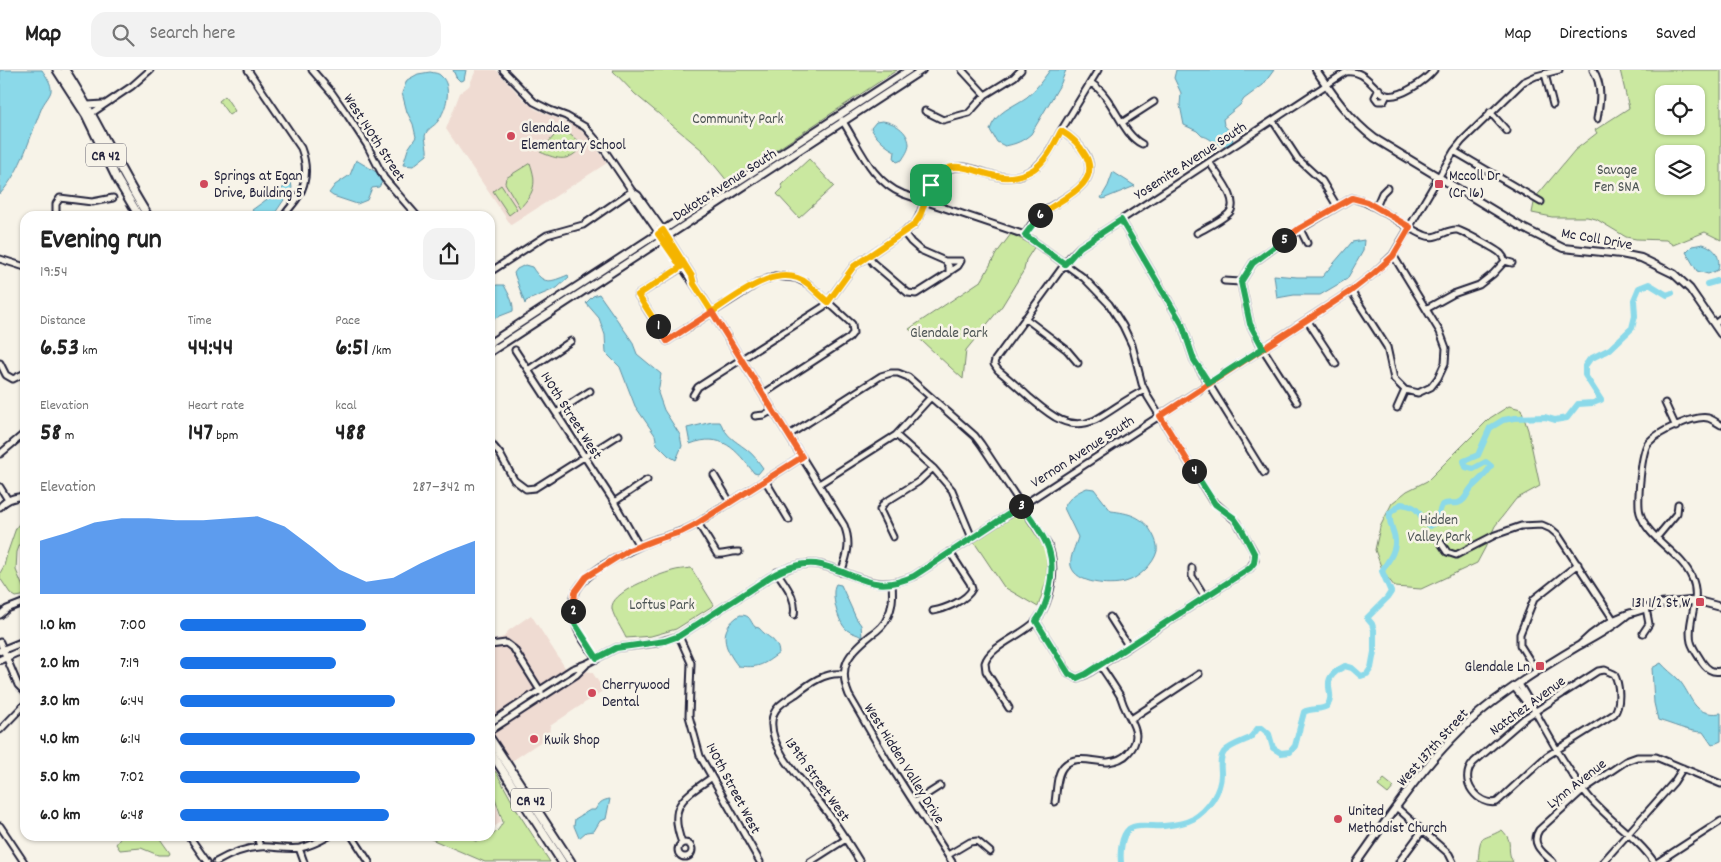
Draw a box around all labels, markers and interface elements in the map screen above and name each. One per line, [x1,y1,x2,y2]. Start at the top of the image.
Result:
search box [91,12,441,57]
text: Map [25,18,61,52]
icon: search [109,21,137,49]
text: Search here [149,21,235,48]
text: Map [1504,22,1531,47]
text: Directions [1559,22,1628,47]
text: Saved [1656,22,1696,47]
map controls [1655,85,1705,195]
button: locate [1655,85,1705,135]
street label: West 140th Street [337,90,410,187]
park label: Community Park [692,109,784,131]
street label: Yosemite Avenue South [1130,117,1252,206]
place label: Glendale Elementary School [521,118,626,157]
marker: Glendale Elementary School [505,130,517,142]
road number: CR 42 [86,144,126,166]
street label: Dakota Avenue South [669,144,782,228]
button: layers [1655,145,1705,195]
park label: Savage Fen SNA [1594,160,1640,199]
pin [910,164,952,206]
place label: Springs at Egan Drive, Building 5 [214,166,303,205]
place label: Mccoll Dr (Cr 16) [1449,166,1501,205]
icon: arrive [917,171,945,199]
marker: Springs at Egan Drive, Building 5 [198,178,210,190]
marker: Mccoll Dr (Cr 16) [1433,178,1445,190]
pin: 6 [1028,202,1052,228]
text: 6 [1037,205,1044,225]
text: Evening run [40,222,162,262]
street label: Mc Coll Drive [1559,223,1634,257]
button: share [423,228,475,280]
pin: 5 [1272,228,1296,252]
text: 5 [1281,230,1288,250]
text: 19:54 [40,261,68,284]
text: Distance [40,311,86,331]
text: Time [188,311,212,331]
text: Pace [335,311,360,331]
pin: 1 [646,314,670,338]
text: 1 [657,316,660,336]
park label: Glendale Park [910,323,988,345]
text: 6.53 [40,331,79,367]
text: 44:44 [188,331,233,367]
text: 6:51 [335,331,369,367]
text: km [79,341,98,361]
text: /km [369,341,391,361]
street label: 140th Street West [534,368,607,465]
text: Elevation [40,396,89,416]
text: Heart rate [188,396,244,416]
text: kcal [335,396,357,416]
street label: Vernon Avenue South [1027,411,1139,495]
text: 58 [40,416,62,452]
text: 147 [188,416,213,452]
text: 488 [335,416,366,452]
text: m [62,426,74,446]
text: bpm [213,426,238,446]
pin: 4 [1182,458,1206,484]
text: 4 [1192,461,1197,481]
text: Elevation [40,476,96,499]
text: 287–342 m [412,476,475,499]
pin: 3 [1008,494,1034,518]
text: 3 [1018,496,1025,516]
park label: Hidden Valley Park [1407,510,1471,549]
place label: 131 1/2 St W [1632,593,1690,615]
park label: Loftus Park [629,595,695,617]
marker: 131 1/2 St W [1694,596,1706,608]
pin: 2 [560,598,586,624]
text: 2 [570,601,577,621]
text: 1.0 km [40,614,76,637]
text: 7:00 [120,614,146,637]
text: 2.0 km [40,652,80,675]
text: 7:19 [120,652,140,675]
place label: Glendale Ln [1465,657,1530,679]
marker: Glendale Ln [1534,660,1546,672]
street label: Natchez Avenue [1485,671,1571,742]
place label: Cherrywood Dental [602,675,670,714]
marker: Cherrywood Dental [586,687,598,699]
text: 3.0 km [40,690,80,713]
text: 6:44 [120,690,144,713]
street label: West Hidden Valley Drive [857,700,950,829]
street label: West 137th Street [1392,704,1475,792]
text: 4.0 km [40,728,79,751]
text: 6:14 [120,728,141,751]
place label: Kwik Shop [544,730,600,752]
marker: Kwik Shop [528,733,540,745]
street label: 139th Street West [778,733,855,827]
street label: 140th Street West [699,739,766,839]
street label: Lynn Avenue [1543,754,1612,815]
text: 5.0 km [40,766,80,789]
text: 7:02 [120,766,145,789]
road number: CR 42 [511,788,551,812]
place label: United Methodist Church [1348,801,1447,840]
text: 6.0 km [40,804,80,827]
text: 6:48 [120,804,144,827]
marker: United Methodist Church [1332,813,1344,825]

